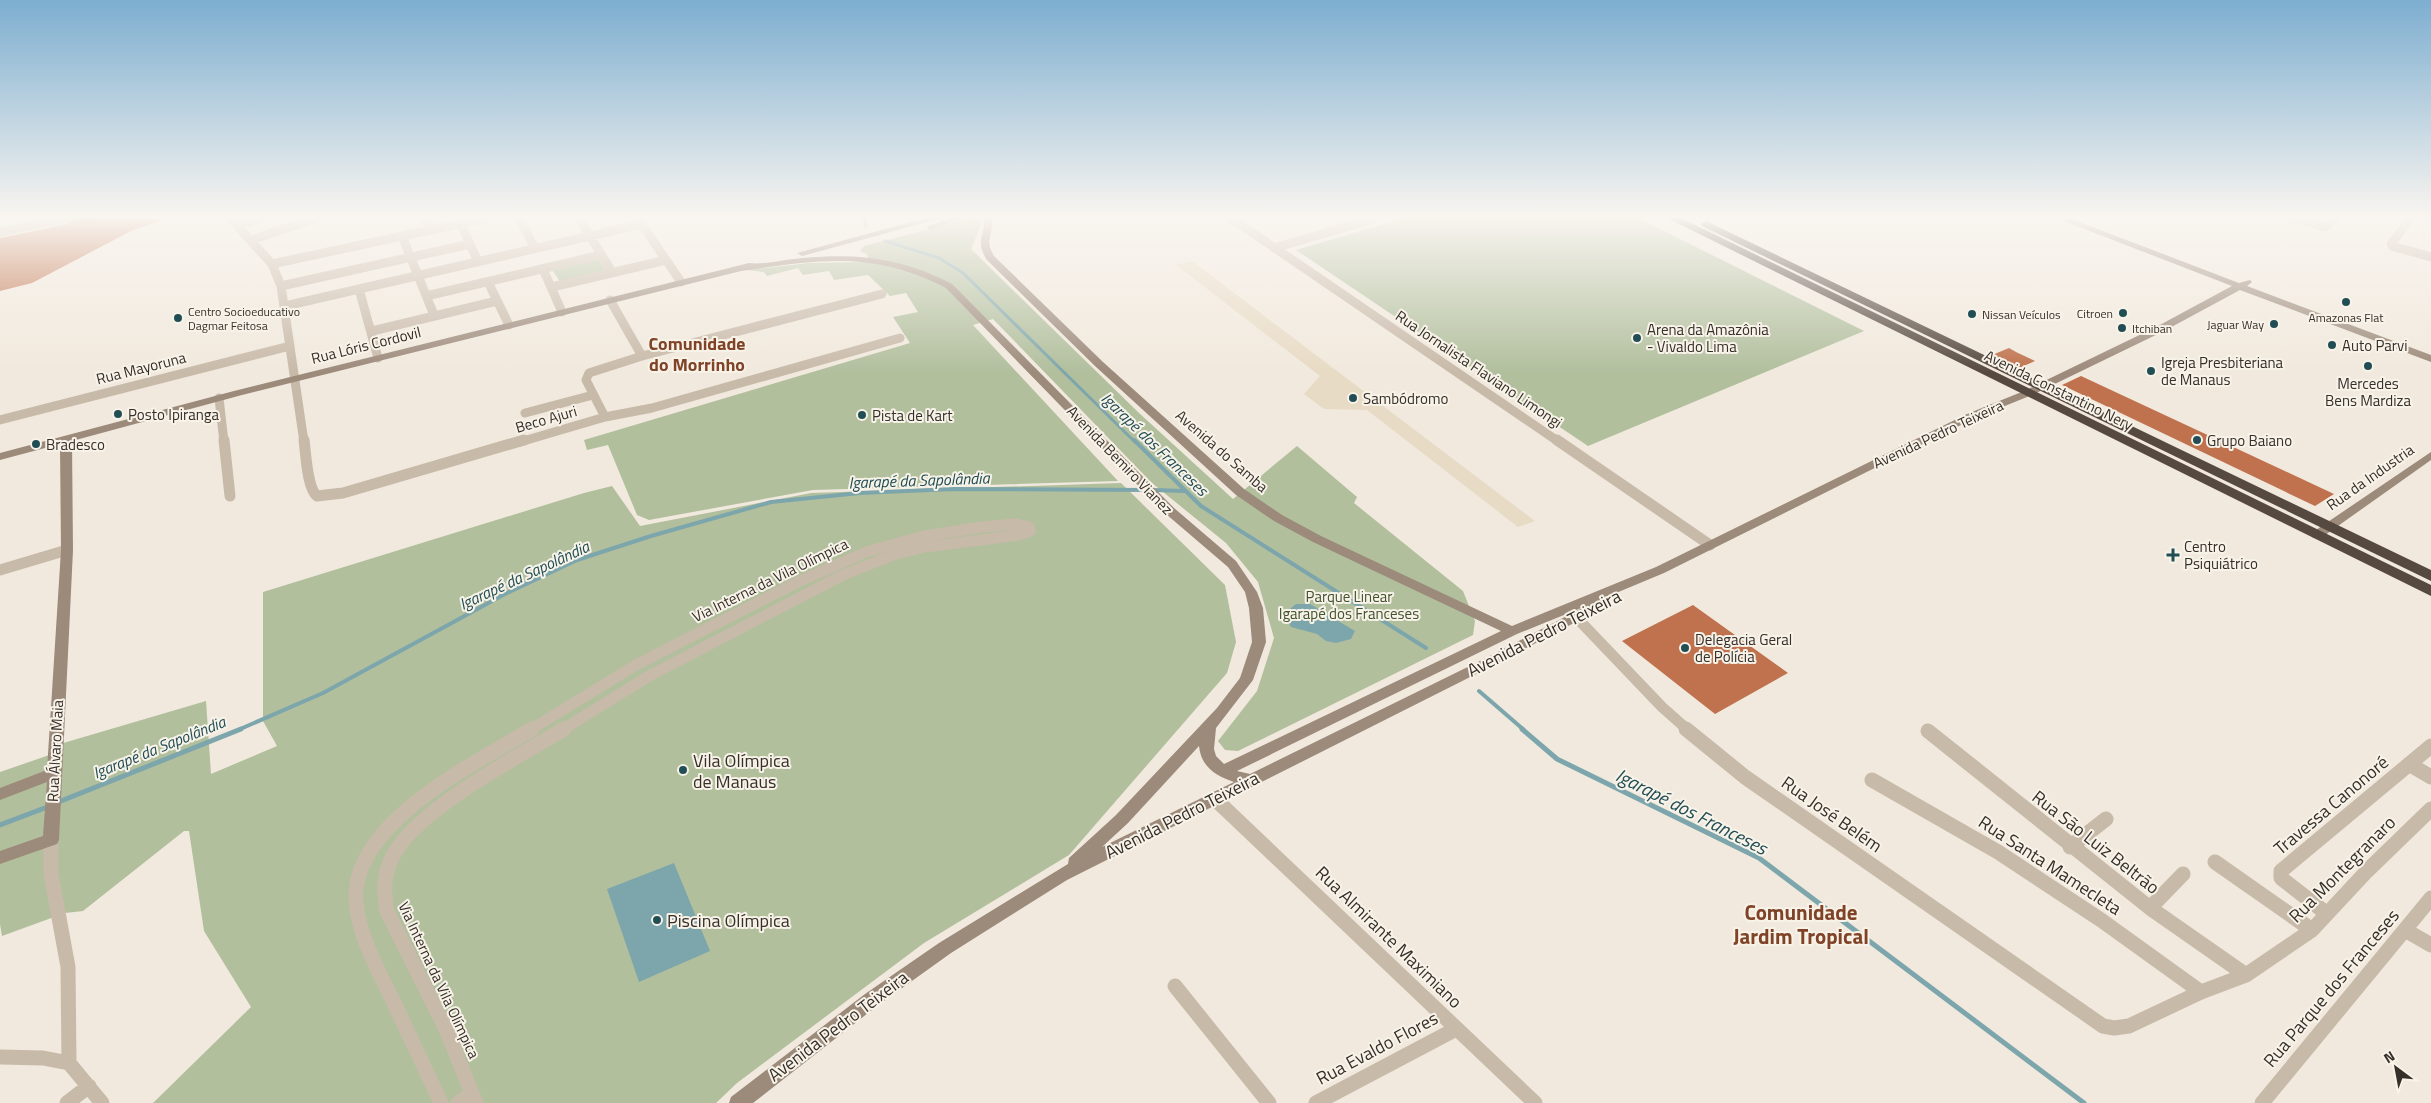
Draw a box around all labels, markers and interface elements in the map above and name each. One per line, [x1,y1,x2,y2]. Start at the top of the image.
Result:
marker: Amazonas Flat [2340,296,2352,308]
place label: Centro Socioeducativo Dagmar Feitosa [188,302,300,335]
street label: Rua Jornalista Flaviano Limongi [1391,304,1567,434]
place label: Citroen [2077,304,2113,323]
place label: Nissan Veículos [1982,305,2061,324]
marker: Citroen [2117,307,2129,319]
marker: Nissan Veículos [1966,308,1978,320]
place label: Amazonas Flat [2309,308,2384,327]
marker: Centro Socioeducativo Dagmar Feitosa [172,312,184,324]
place label: Jaguar Way [2207,315,2264,334]
place label: Arena da Amazônia - Vivaldo Lima [1647,318,1769,358]
marker: Jaguar Way [2268,318,2280,330]
place label: Itchiban [2132,319,2172,338]
street label: Rua Lóris Cordovil [309,320,423,370]
marker: Itchiban [2116,322,2128,334]
district label: Comunidade do Morrinho [648,330,746,378]
marker: Arena da Amazônia - Vivaldo Lima [1631,332,1643,344]
place label: Auto Parvi [2342,334,2407,357]
marker: Auto Parvi [2326,339,2338,351]
street label: Avenida Constantino Nery [1981,344,2137,436]
street label: Rua Mayoruna [94,346,189,390]
place label: Igreja Presbiteriana de Manaus [2161,351,2284,391]
marker: Mercedes Bens Mardiza [2362,360,2374,372]
marker: Igreja Presbiteriana de Manaus [2145,365,2157,377]
place label: Mercedes Bens Mardiza [2325,372,2411,412]
water label: Igarapé dos Franceses [1096,387,1215,502]
place label: Sambódromo [1363,387,1448,410]
marker: Sambódromo [1347,392,1359,404]
street label: Avenida Pedro Teixeira [1869,393,2007,474]
street label: Beco Ajuri [512,399,580,439]
street label: Avenida Bemiro Vianez [1062,400,1179,520]
place label: Posto Ipiranga [128,403,220,426]
place label: Pista de Kart [872,404,953,427]
street label: Avenida do Samba [1171,404,1274,498]
marker: Posto Ipiranga [112,408,124,420]
marker: Pista de Kart [856,409,868,421]
place label: Grupo Baiano [2207,429,2292,452]
place label: Bradesco [46,433,105,456]
marker: Grupo Baiano [2191,434,2203,446]
marker: Bradesco [30,438,42,450]
street label: Rua da Industria [2321,438,2419,516]
water label: Igarapé da Sapolândia [848,466,991,494]
street label: Via Interna da Vila Olímpica [688,532,852,628]
water label: Igarapé da Sapolândia [455,534,594,616]
place label: Centro Psiquiátrico [2184,535,2258,575]
marker: Centro Psiquiátrico [2166,548,2180,562]
street label: Avenida Pedro Teixeira [1462,582,1626,684]
park label: Parque Linear Igarapé dos Franceses [1279,585,1419,625]
place label: Delegacia Geral de Polícia [1695,628,1792,668]
marker: Delegacia Geral de Polícia [1679,642,1691,654]
street label: Rua Álvaro Maia [41,699,69,803]
water label: Igarapé da Sapolândia [89,709,230,785]
place label: Vila Olímpica de Manaus [693,747,790,795]
street label: Travessa Canonoré [2268,749,2394,861]
water label: Igarapé dos Franceses [1611,760,1774,863]
marker: Vila Olímpica de Manaus [677,764,689,776]
street label: Avenida Pedro Teixeira [1100,764,1264,866]
street label: Rua José Belém [1776,769,1888,859]
street label: Rua São Luiz Beltrão [2026,784,2166,900]
street label: Rua Santa Mamecleta [1973,808,2127,922]
street label: Rua Montegranaro [2282,809,2402,929]
street label: Rua Almirante Maximiano [1309,860,1469,1014]
district label: Comunidade Jardim Tropical [1733,896,1869,952]
street label: Via Interna da Vila Olímpica [392,898,486,1063]
street label: Rua Parque dos Franceses [2257,903,2405,1073]
place label: Piscina Olímpica [667,907,790,934]
marker: Piscina Olímpica [651,914,663,926]
street label: Avenida Pedro Teixeira [762,964,914,1088]
street label: Rua Evaldo Flores [1311,1004,1443,1092]
north arrow [2371,1043,2421,1093]
text: N [2379,1045,2399,1068]

